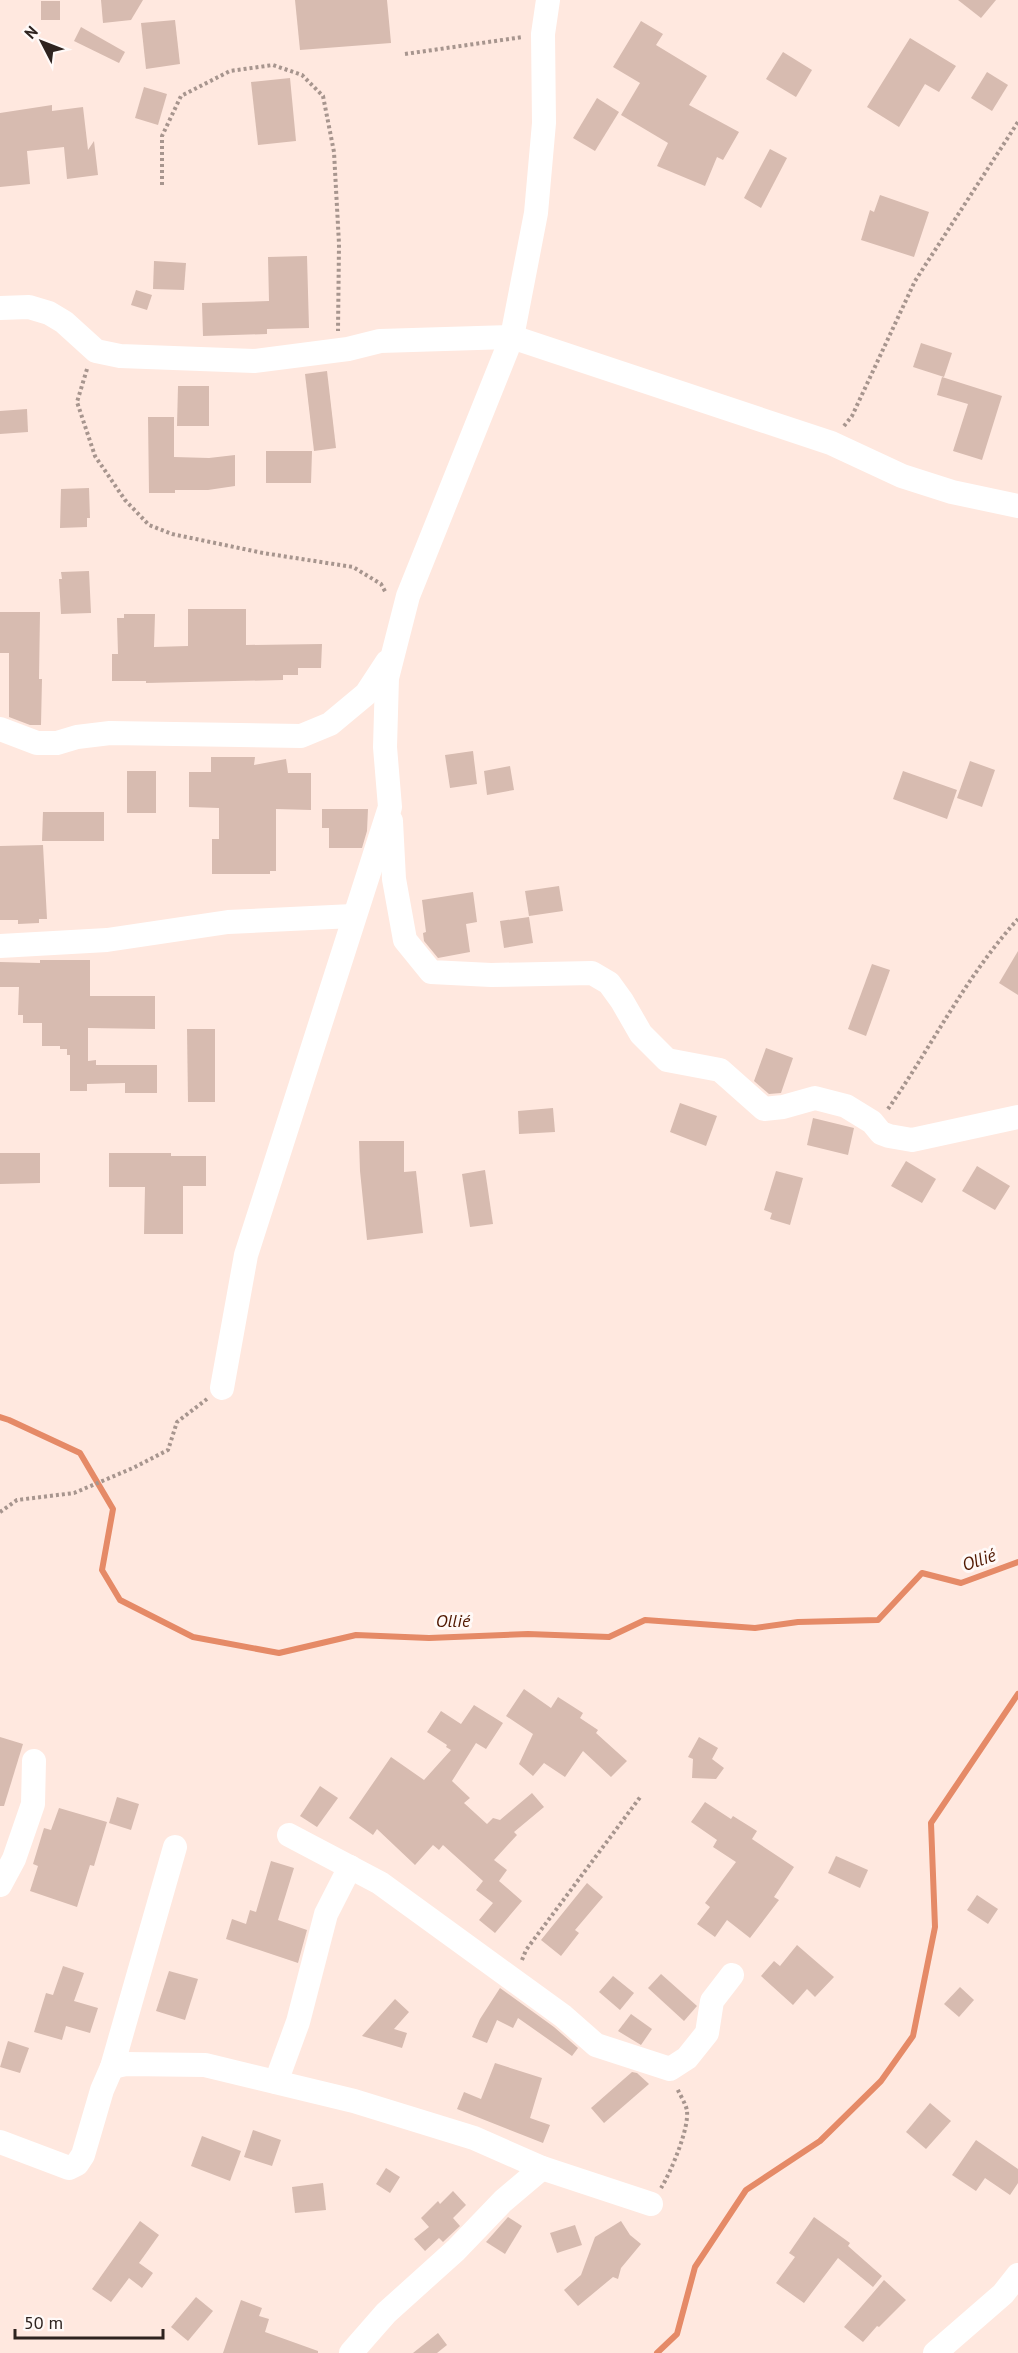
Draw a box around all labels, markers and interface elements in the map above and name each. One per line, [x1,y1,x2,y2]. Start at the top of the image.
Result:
north arrow [12,12,72,72]
text: N [20,21,42,43]
water label: Ollié [959,1543,999,1576]
water label: Ollié [436,1609,471,1632]
scale bar [15,2302,164,2340]
text: 50 m [24,2311,63,2334]

